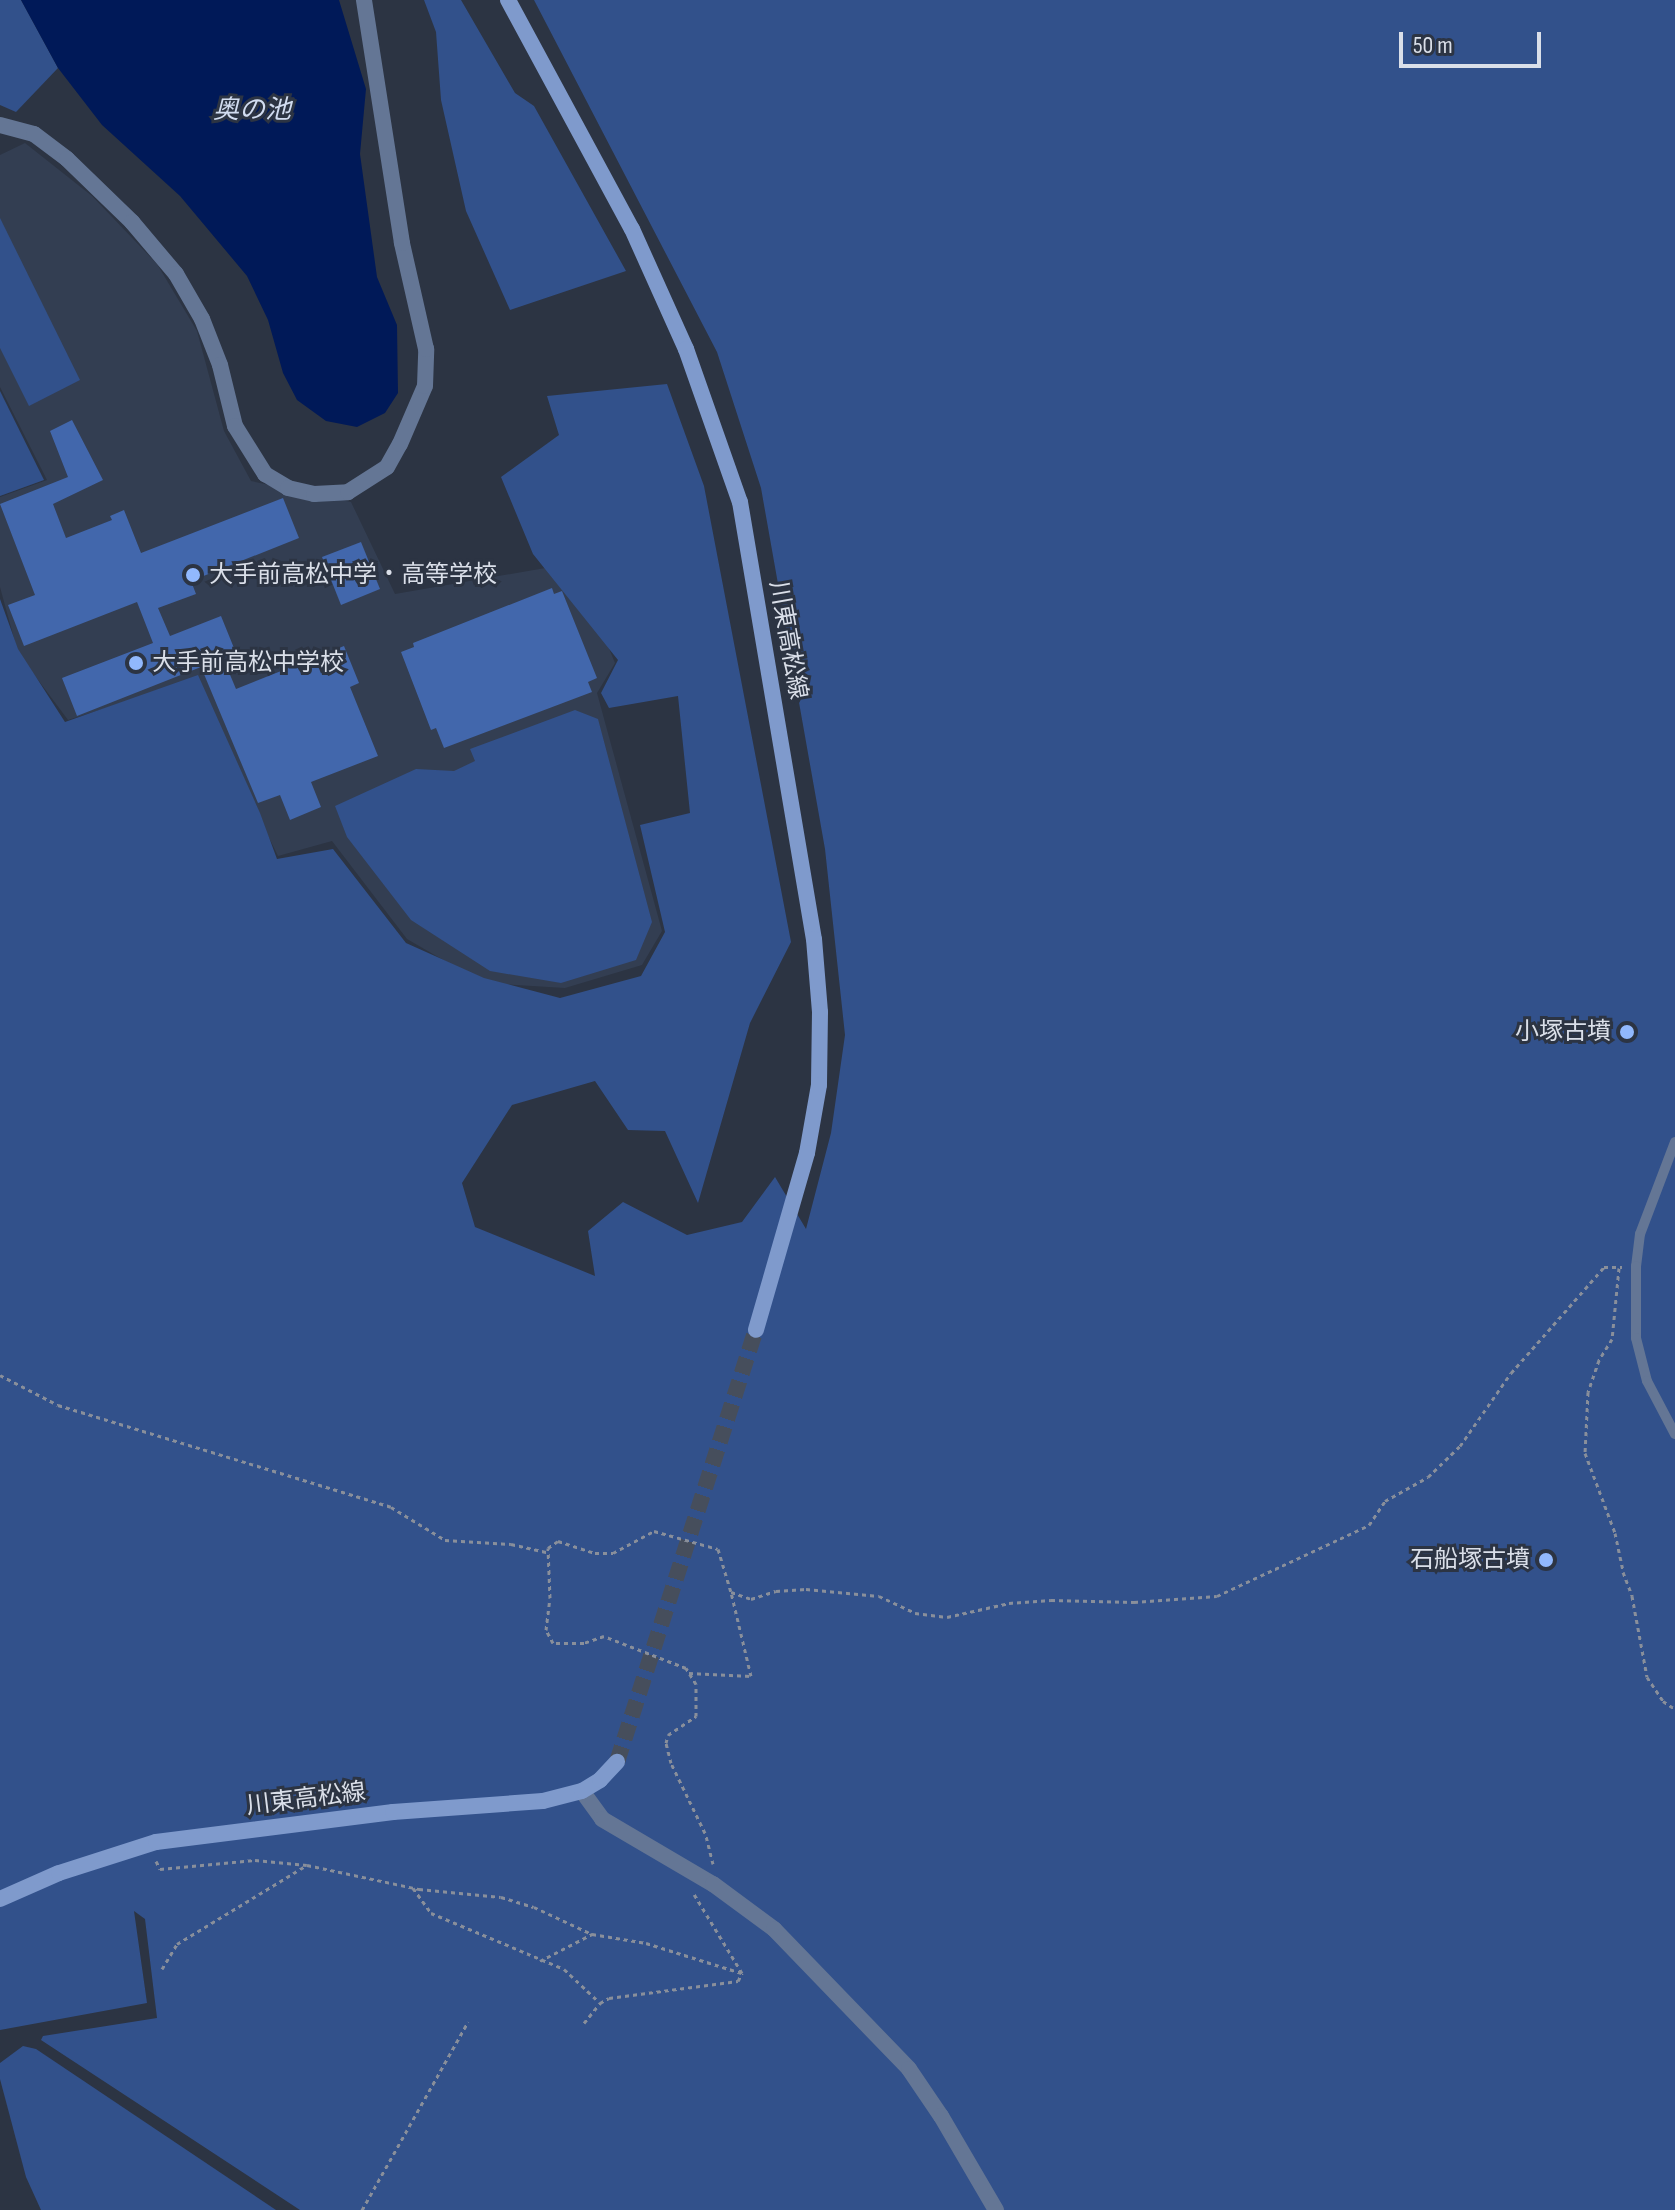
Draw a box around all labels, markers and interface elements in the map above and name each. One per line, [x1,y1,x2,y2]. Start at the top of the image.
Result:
scale bar [1403,16,1545,66]
text: 50 m [1413,31,1453,60]
water label: 奥の池 [213,95,291,127]
place label: 大手前高松中学・高等学校 [209,561,497,589]
marker: 大手前高松中学・高等学校 [184,566,202,584]
street label: 川東高松線 [763,578,813,702]
place label: 大手前高松中学校 [152,649,344,677]
marker: 大手前高松中学校 [127,654,145,672]
place label: 小塚古墳 [1515,1018,1611,1046]
marker: 小塚古墳 [1618,1023,1636,1041]
place label: 石船塚古墳 [1410,1546,1530,1574]
marker: 石船塚古墳 [1537,1551,1555,1569]
street label: 川東高松線 [245,1777,367,1821]

